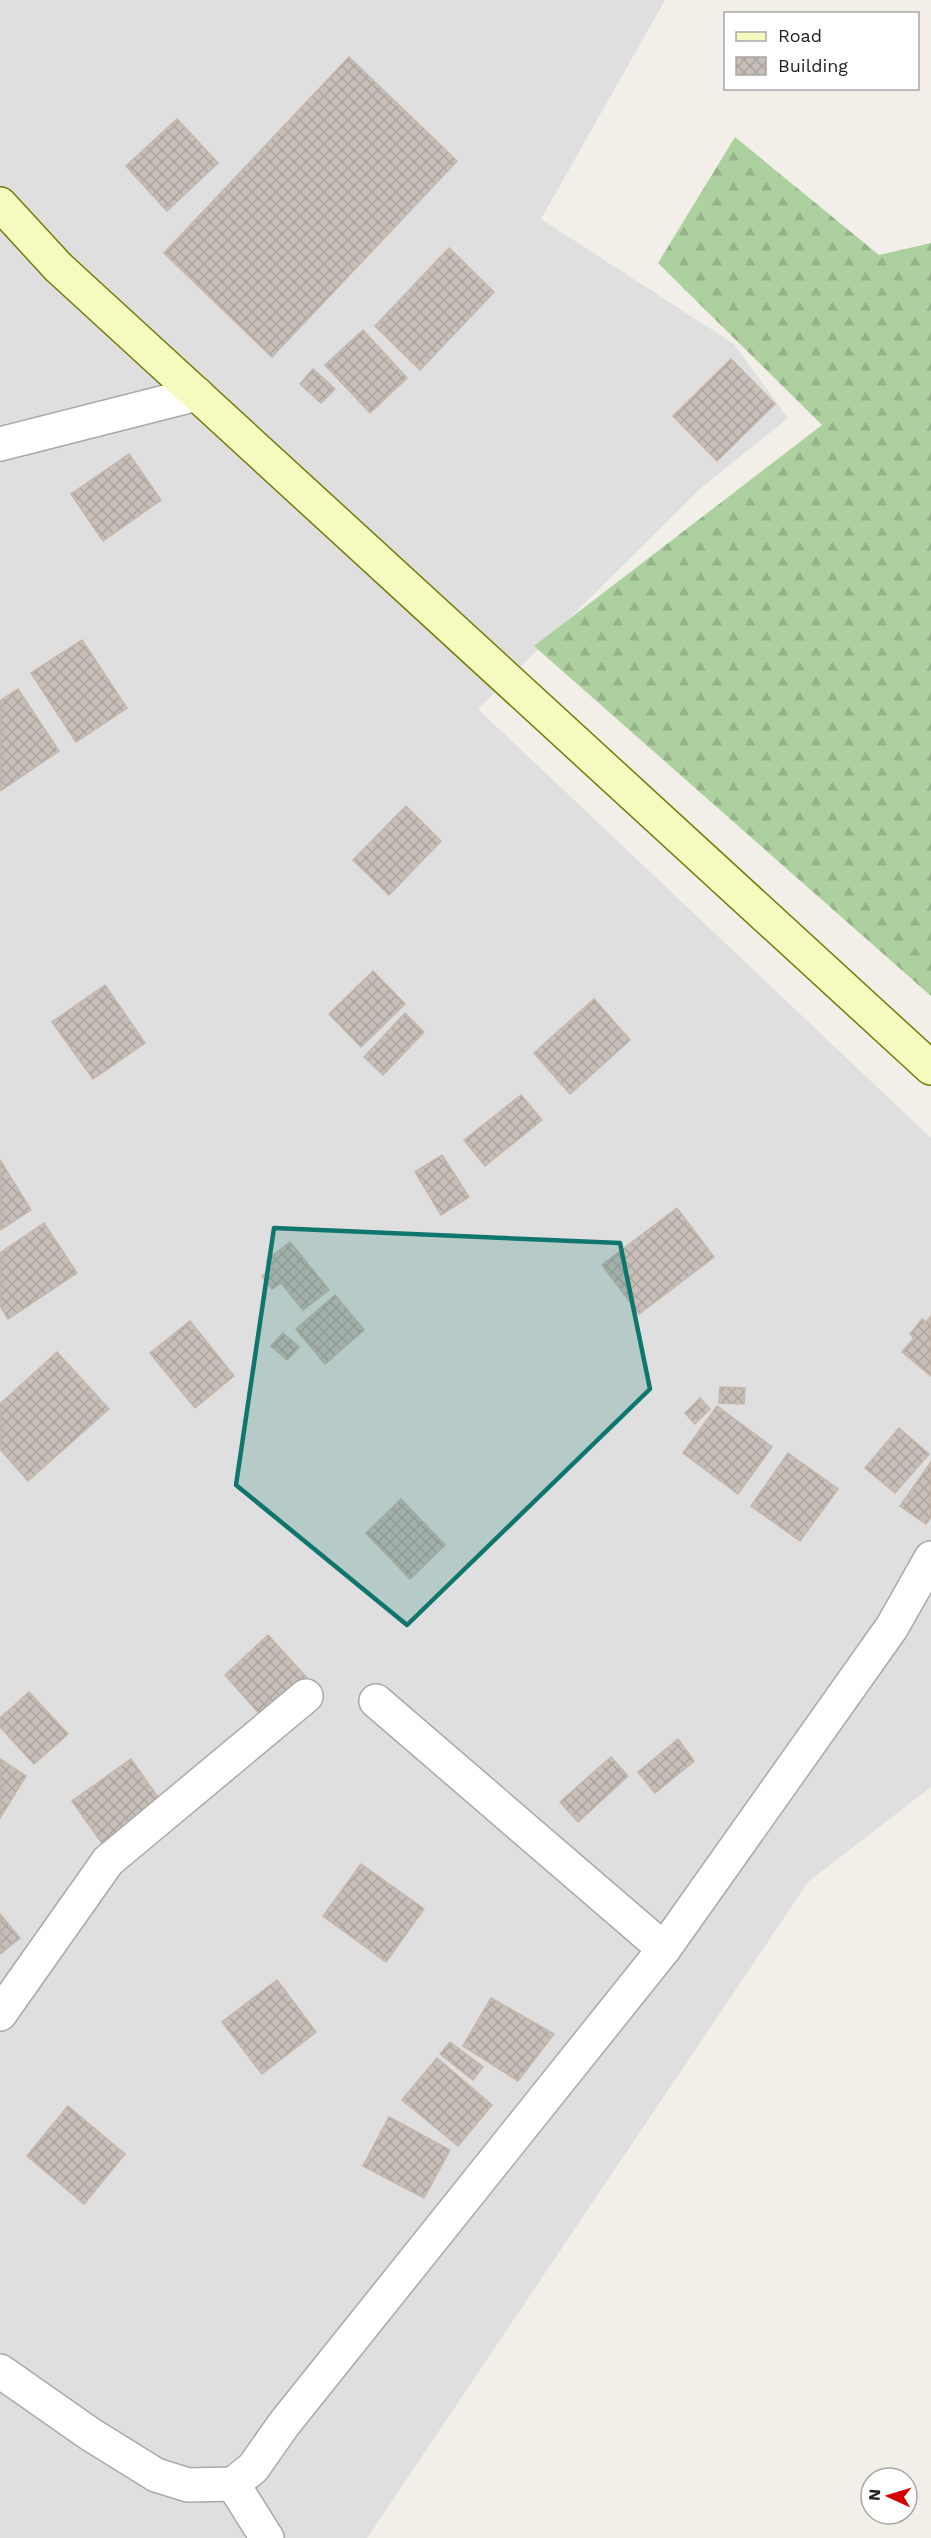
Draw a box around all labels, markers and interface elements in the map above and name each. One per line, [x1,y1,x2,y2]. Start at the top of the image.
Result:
legend [724,12,919,90]
text: Road [778,25,822,46]
text: Building [778,55,848,76]
north arrow [859,2466,919,2526]
text: N [865,2488,884,2502]

